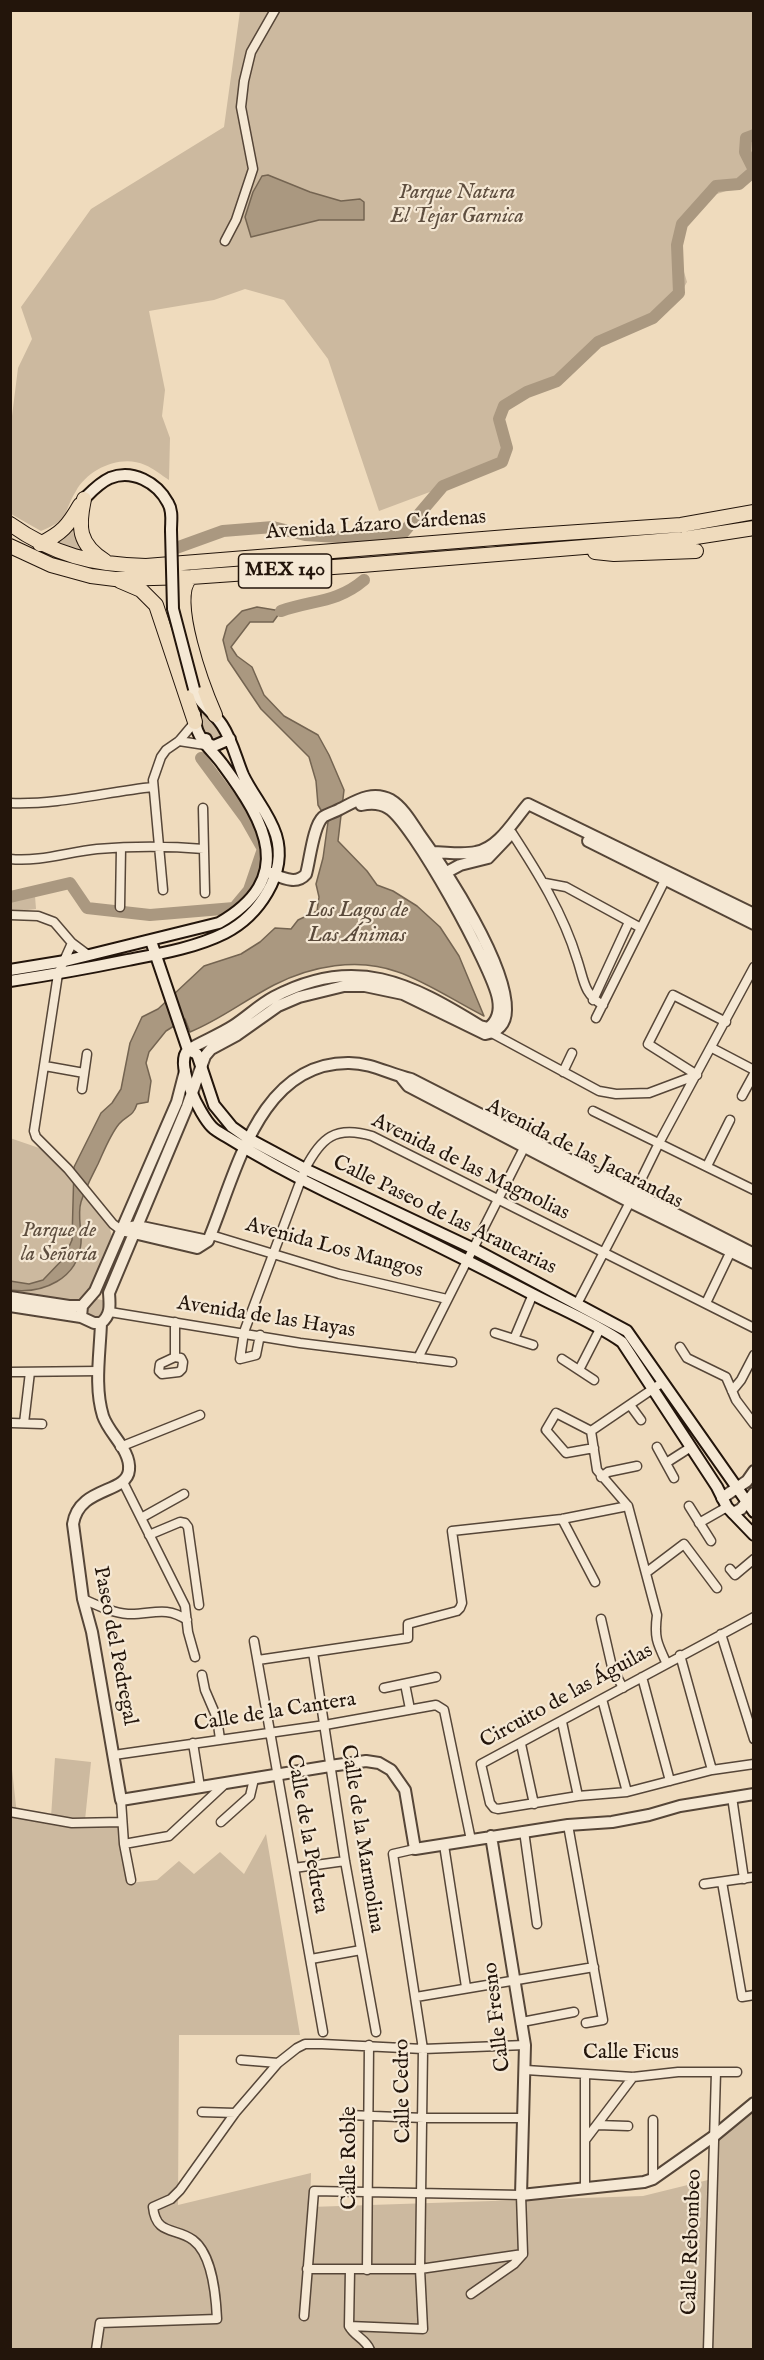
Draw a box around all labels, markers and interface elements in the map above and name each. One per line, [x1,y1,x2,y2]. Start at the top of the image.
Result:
park label: Parque Natura El Tejar Garnica [390,181,524,231]
street label: Avenida Lázaro Cárdenas [265,506,487,546]
road number: MEX 140 [238,554,332,588]
water label: Los Lagos de Las Ánimas [306,898,408,950]
street label: Avenida de las Jacarandas [482,1094,686,1216]
street label: Avenida de las Magnolias [367,1109,573,1227]
street label: Calle Paseo de las Araucarias [328,1151,560,1281]
street label: Avenida Los Mangos [243,1213,425,1285]
park label: Parque de la Señoría [21,1219,97,1269]
street label: Avenida de las Hayas [175,1291,357,1345]
street label: Paseo del Pedregal [86,1564,142,1728]
street label: Circuito de las Águilas [476,1639,658,1755]
street label: Calle de la Cantera [192,1688,358,1738]
street label: Calle de la Marmolina [334,1743,388,1935]
street label: Calle de la Pedreta [280,1753,332,1915]
street label: Calle Fresno [479,1961,517,2073]
street label: Calle Cedro [390,2038,418,2144]
street label: Calle Ficus [583,2041,679,2067]
street label: Calle Roble [338,2106,364,2210]
street label: Calle Rebombeo [678,2169,708,2315]

